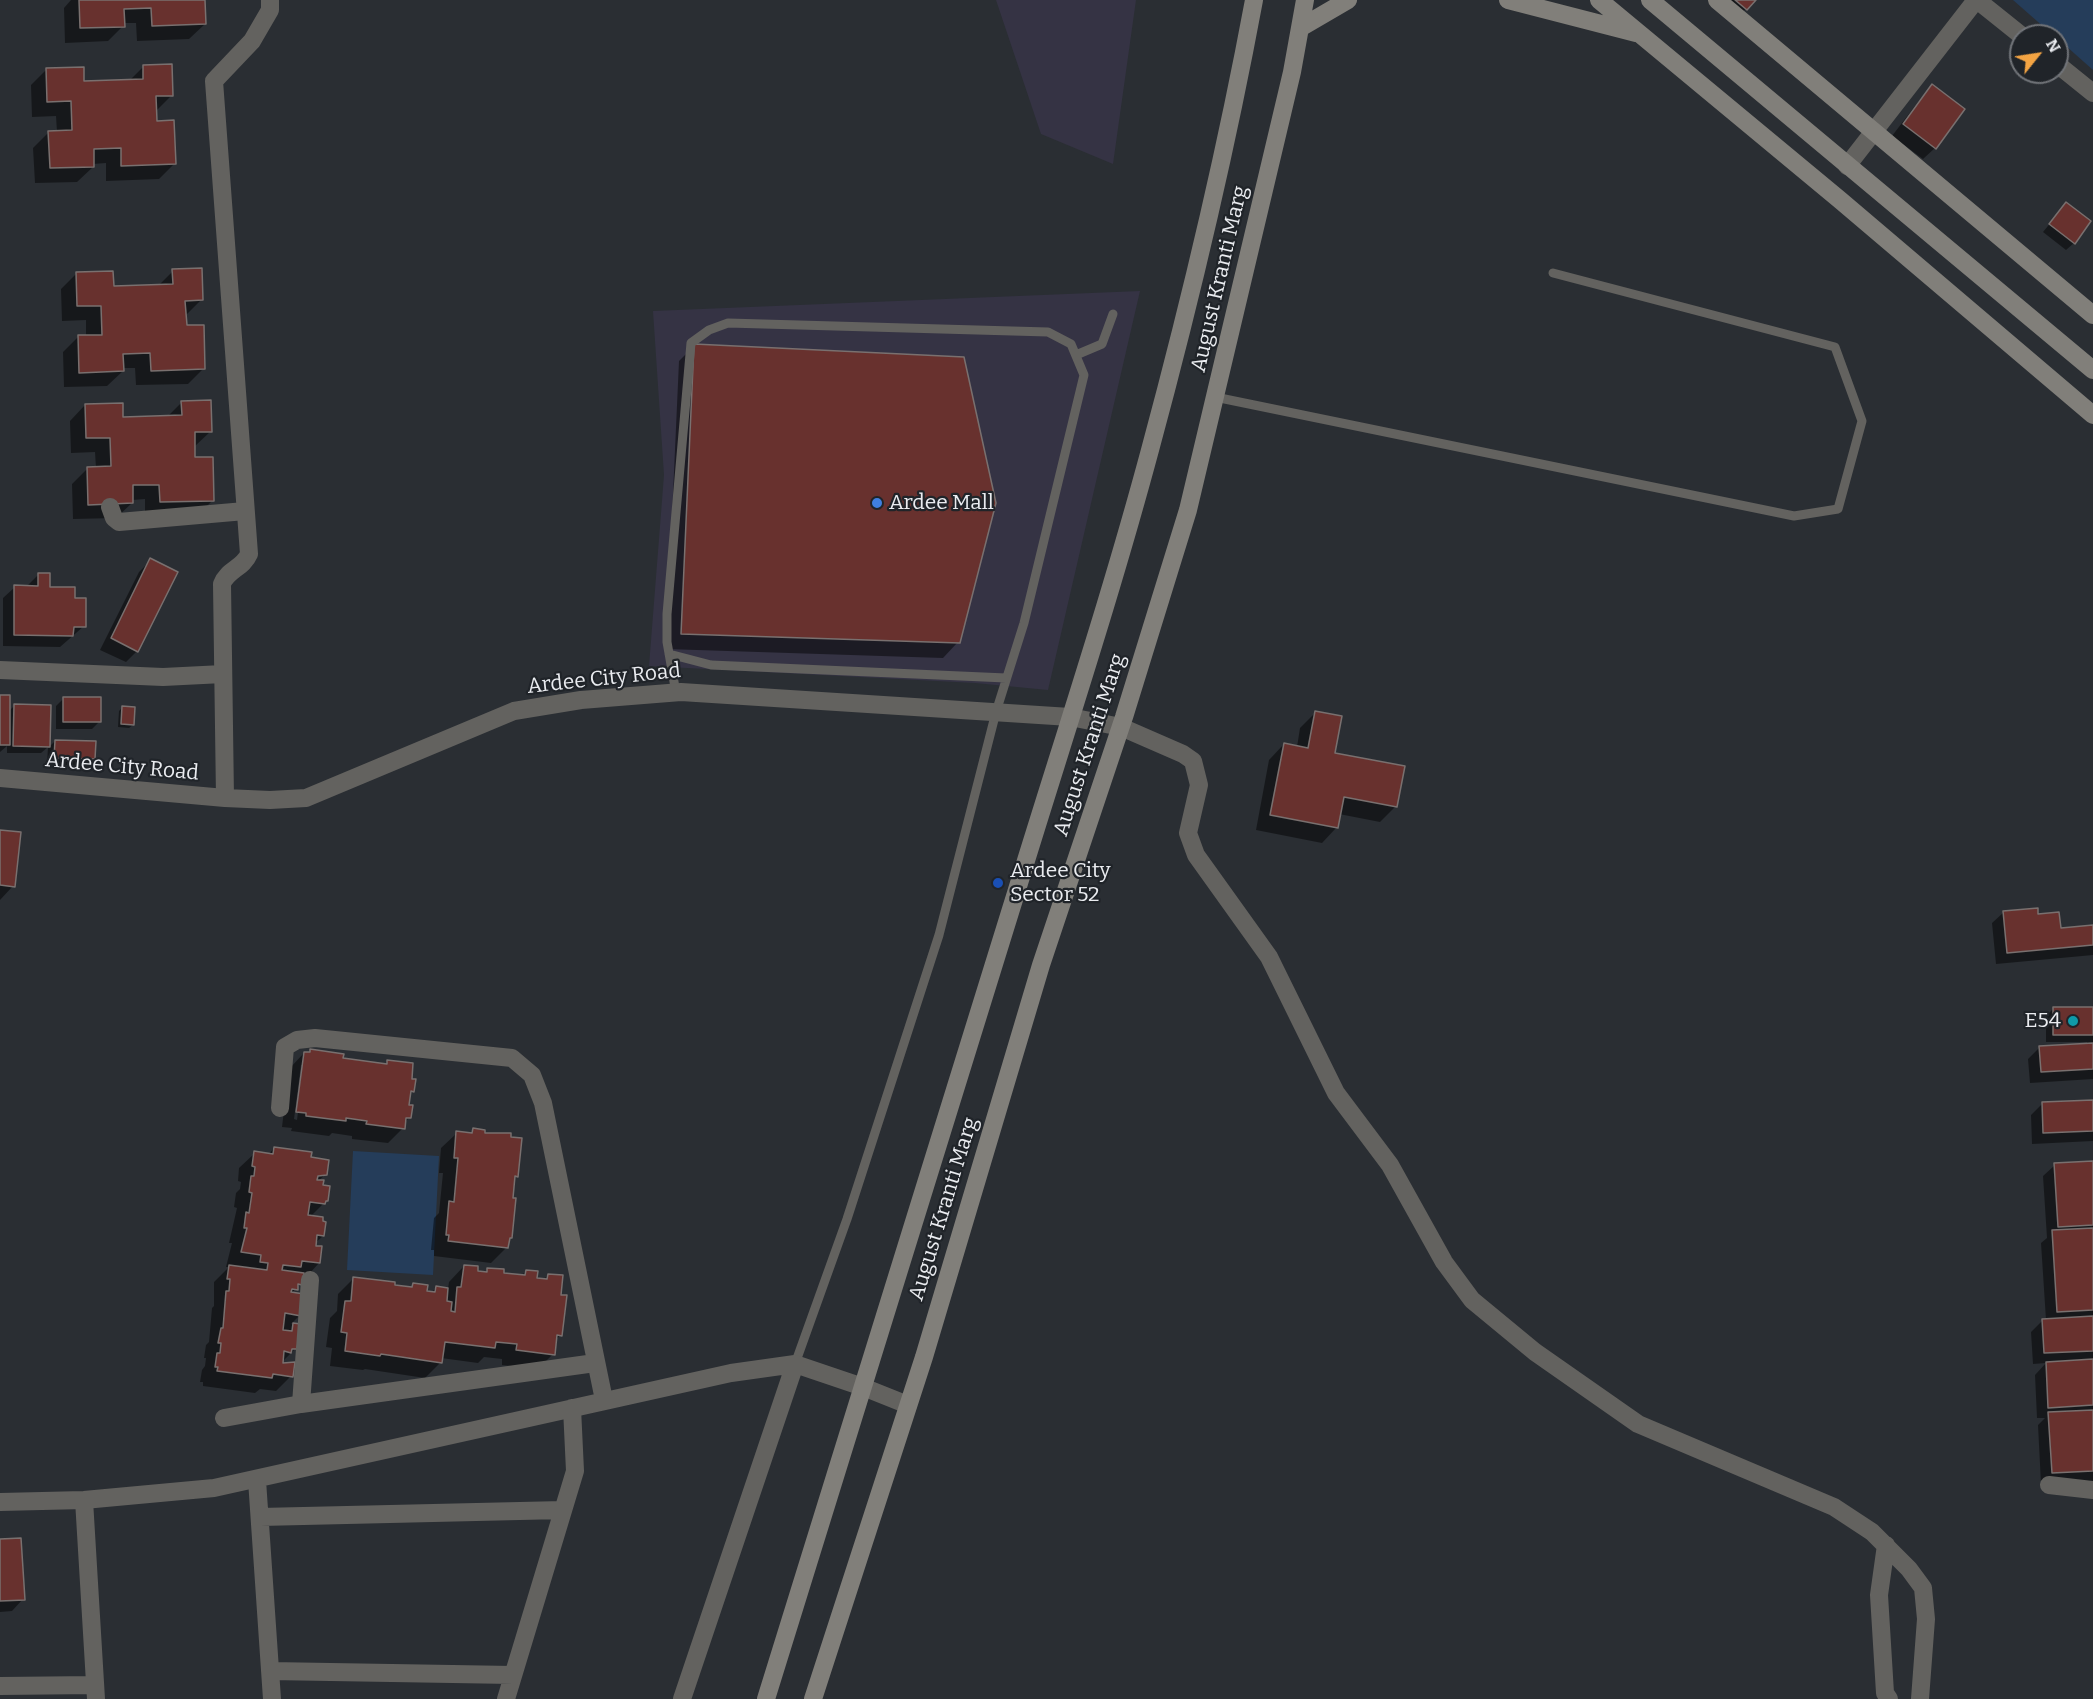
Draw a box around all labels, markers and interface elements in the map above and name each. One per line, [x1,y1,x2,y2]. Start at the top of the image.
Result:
north arrow [2009,24,2069,84]
text: N [2042,36,2065,56]
street label: August Kranti Marg [1186,183,1254,375]
place label: Ardee Mall [889,490,994,516]
marker: Ardee Mall [870,496,884,510]
street label: August Kranti Marg [1049,651,1131,839]
street label: Ardee City Road [526,658,682,700]
street label: Ardee City Road [44,748,200,786]
place label: Ardee City Sector 52 [1010,858,1111,908]
marker: Ardee City Sector 52 [991,876,1005,890]
place label: E54 [2024,1008,2061,1034]
marker: E54 [2066,1014,2080,1028]
street label: August Kranti Marg [904,1114,984,1304]

